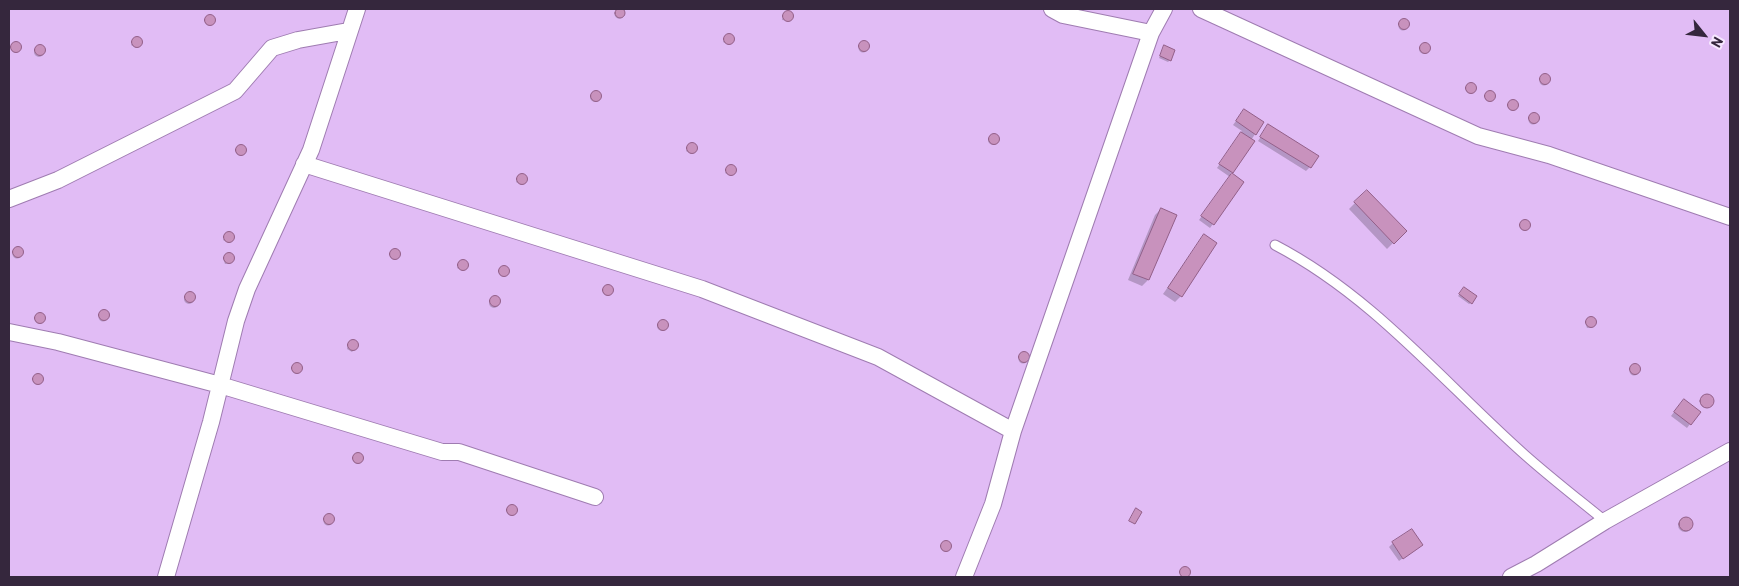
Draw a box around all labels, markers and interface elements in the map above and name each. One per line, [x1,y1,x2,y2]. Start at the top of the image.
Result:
north arrow [1679,10,1729,60]
text: N [1708,34,1727,51]

